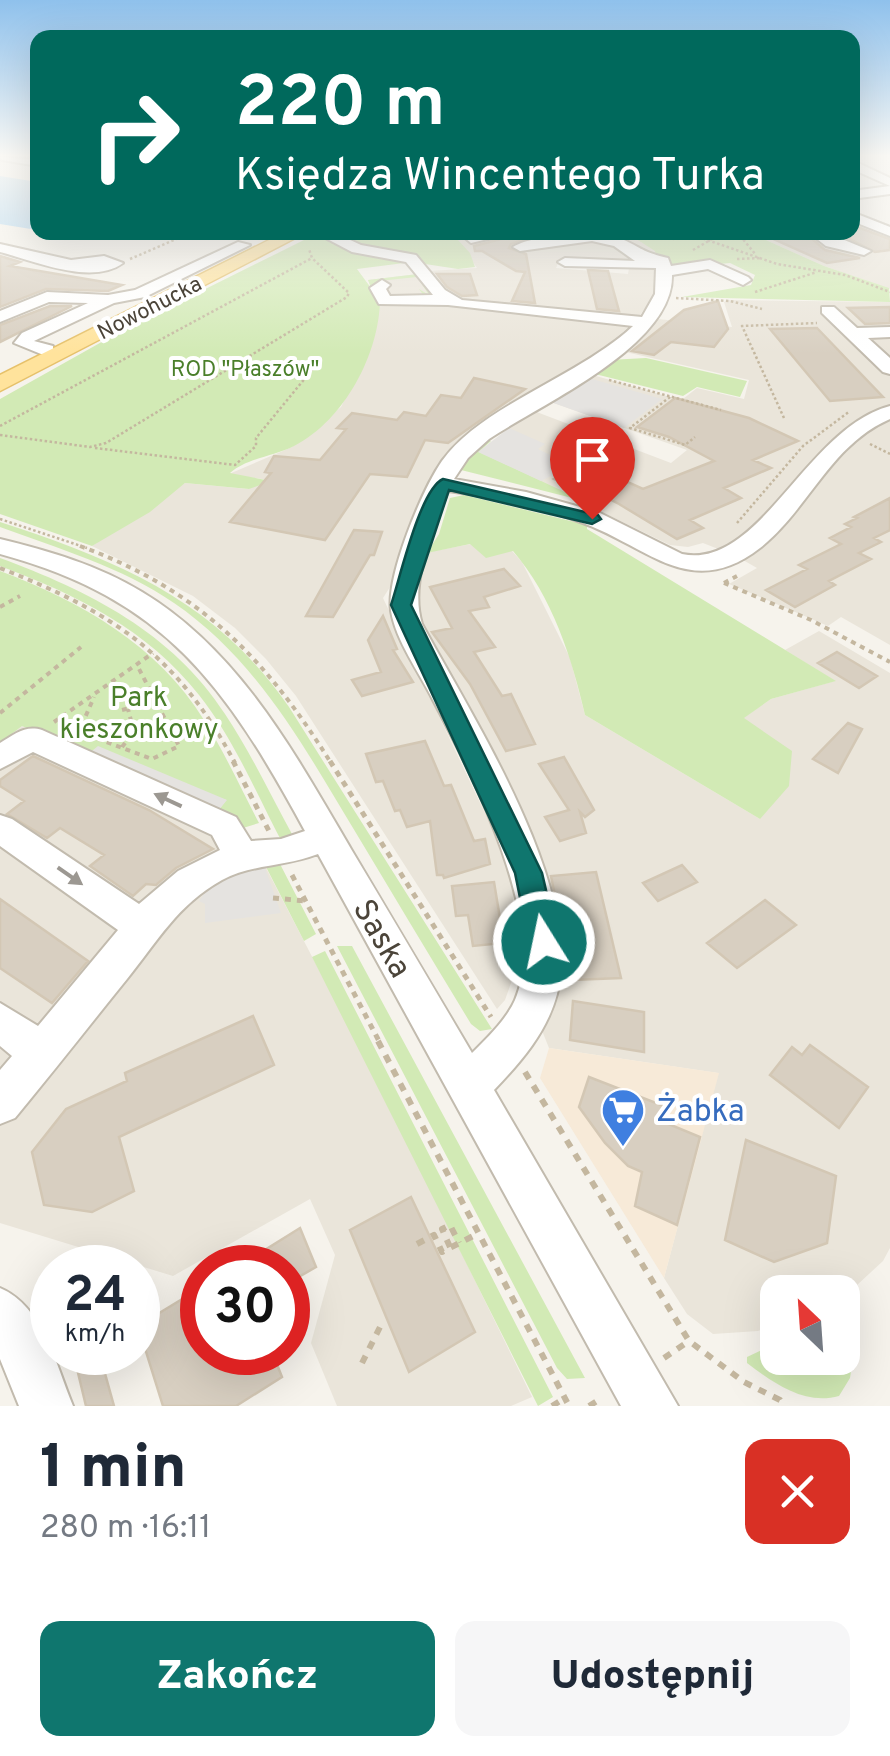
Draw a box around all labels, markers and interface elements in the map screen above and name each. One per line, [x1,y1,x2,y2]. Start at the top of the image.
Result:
text: 220 m [235,62,445,151]
icon: right [70,70,200,200]
text: Księdza Wincentego Turka [235,149,765,206]
street label: Nowohucka [93,271,207,347]
park label: ROD "Płaszów" [171,357,319,384]
pin [550,417,635,520]
icon: arrive [565,432,620,487]
park label: Park kieszonkowy [60,681,218,749]
one-way arrow [153,792,183,808]
one-way arrow [57,866,84,885]
position arrow [492,890,596,994]
street label: Saska [342,893,419,986]
supermarket icon: Żabka [600,1087,646,1148]
place label: Żabka [656,1092,745,1133]
speed limit sign: 30 [180,1245,310,1375]
text: 24 [64,1266,126,1329]
north arrow [760,1275,860,1375]
map controls [760,1275,860,1375]
text: km/h [65,1319,125,1351]
text: 1 min [40,1433,187,1509]
button: close [745,1439,850,1544]
text: 280 m · 16:11 [40,1509,211,1549]
button: Zakończ [40,1621,435,1736]
button: Udostępnij [455,1621,850,1736]

